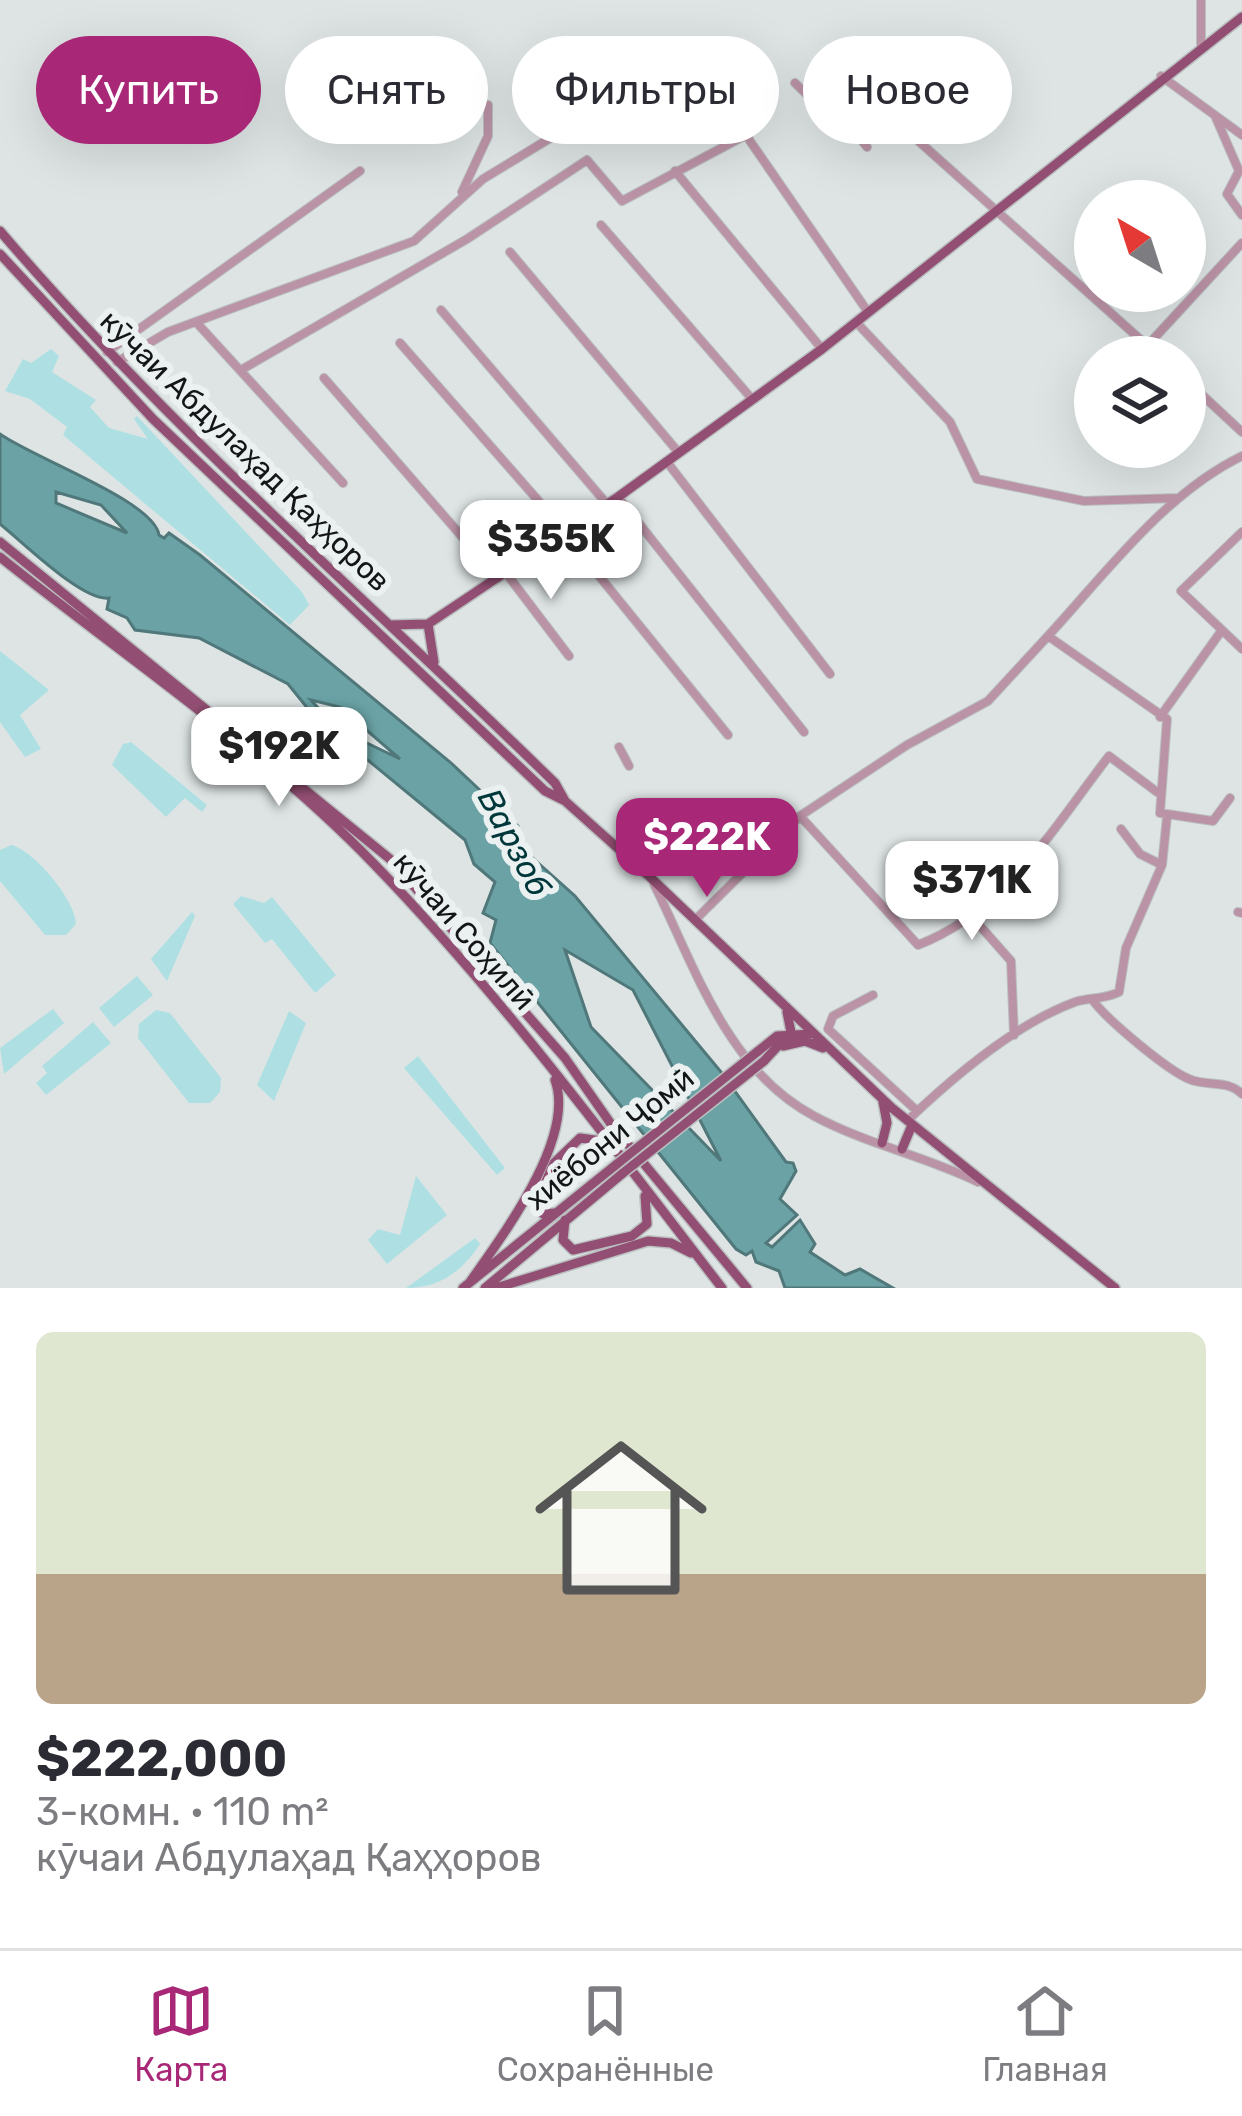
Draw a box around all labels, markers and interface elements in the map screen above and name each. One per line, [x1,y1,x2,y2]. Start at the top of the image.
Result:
chip: Купить [36,36,261,144]
chip: Снять [285,36,488,144]
chip: Фильтры [512,36,779,144]
chip: Новое [803,36,1012,144]
north arrow [1074,180,1206,312]
map controls [1074,180,1206,468]
street label: кӯчаи Абдулаҳад Қаҳҳоров [93,303,397,599]
button: layers [1074,336,1206,468]
pin: $355K [467,500,635,602]
text: $355K [487,516,615,562]
pin: $192K [195,707,363,809]
text: $192K [218,723,340,769]
water label: Варзоб [470,782,559,903]
pin: $222K [623,798,791,900]
text: $222K [643,814,771,860]
pin: $371K [888,841,1056,943]
street label: кӯчаи Соҳилӣ [386,845,542,1017]
text: $371K [912,857,1032,903]
street label: хиёбони Ҷомӣ [519,1060,701,1218]
icon: home [513,1410,729,1626]
text: $222,000 [36,1728,287,1789]
text: 3-комн. · 110 m² [36,1789,329,1835]
text: кӯчаи Абдулаҳад Қаҳҳоров [36,1835,542,1881]
tab: Карта [134,1978,228,2089]
tab: Сохранённые [497,1978,714,2089]
tab: Главная [982,1978,1108,2089]

